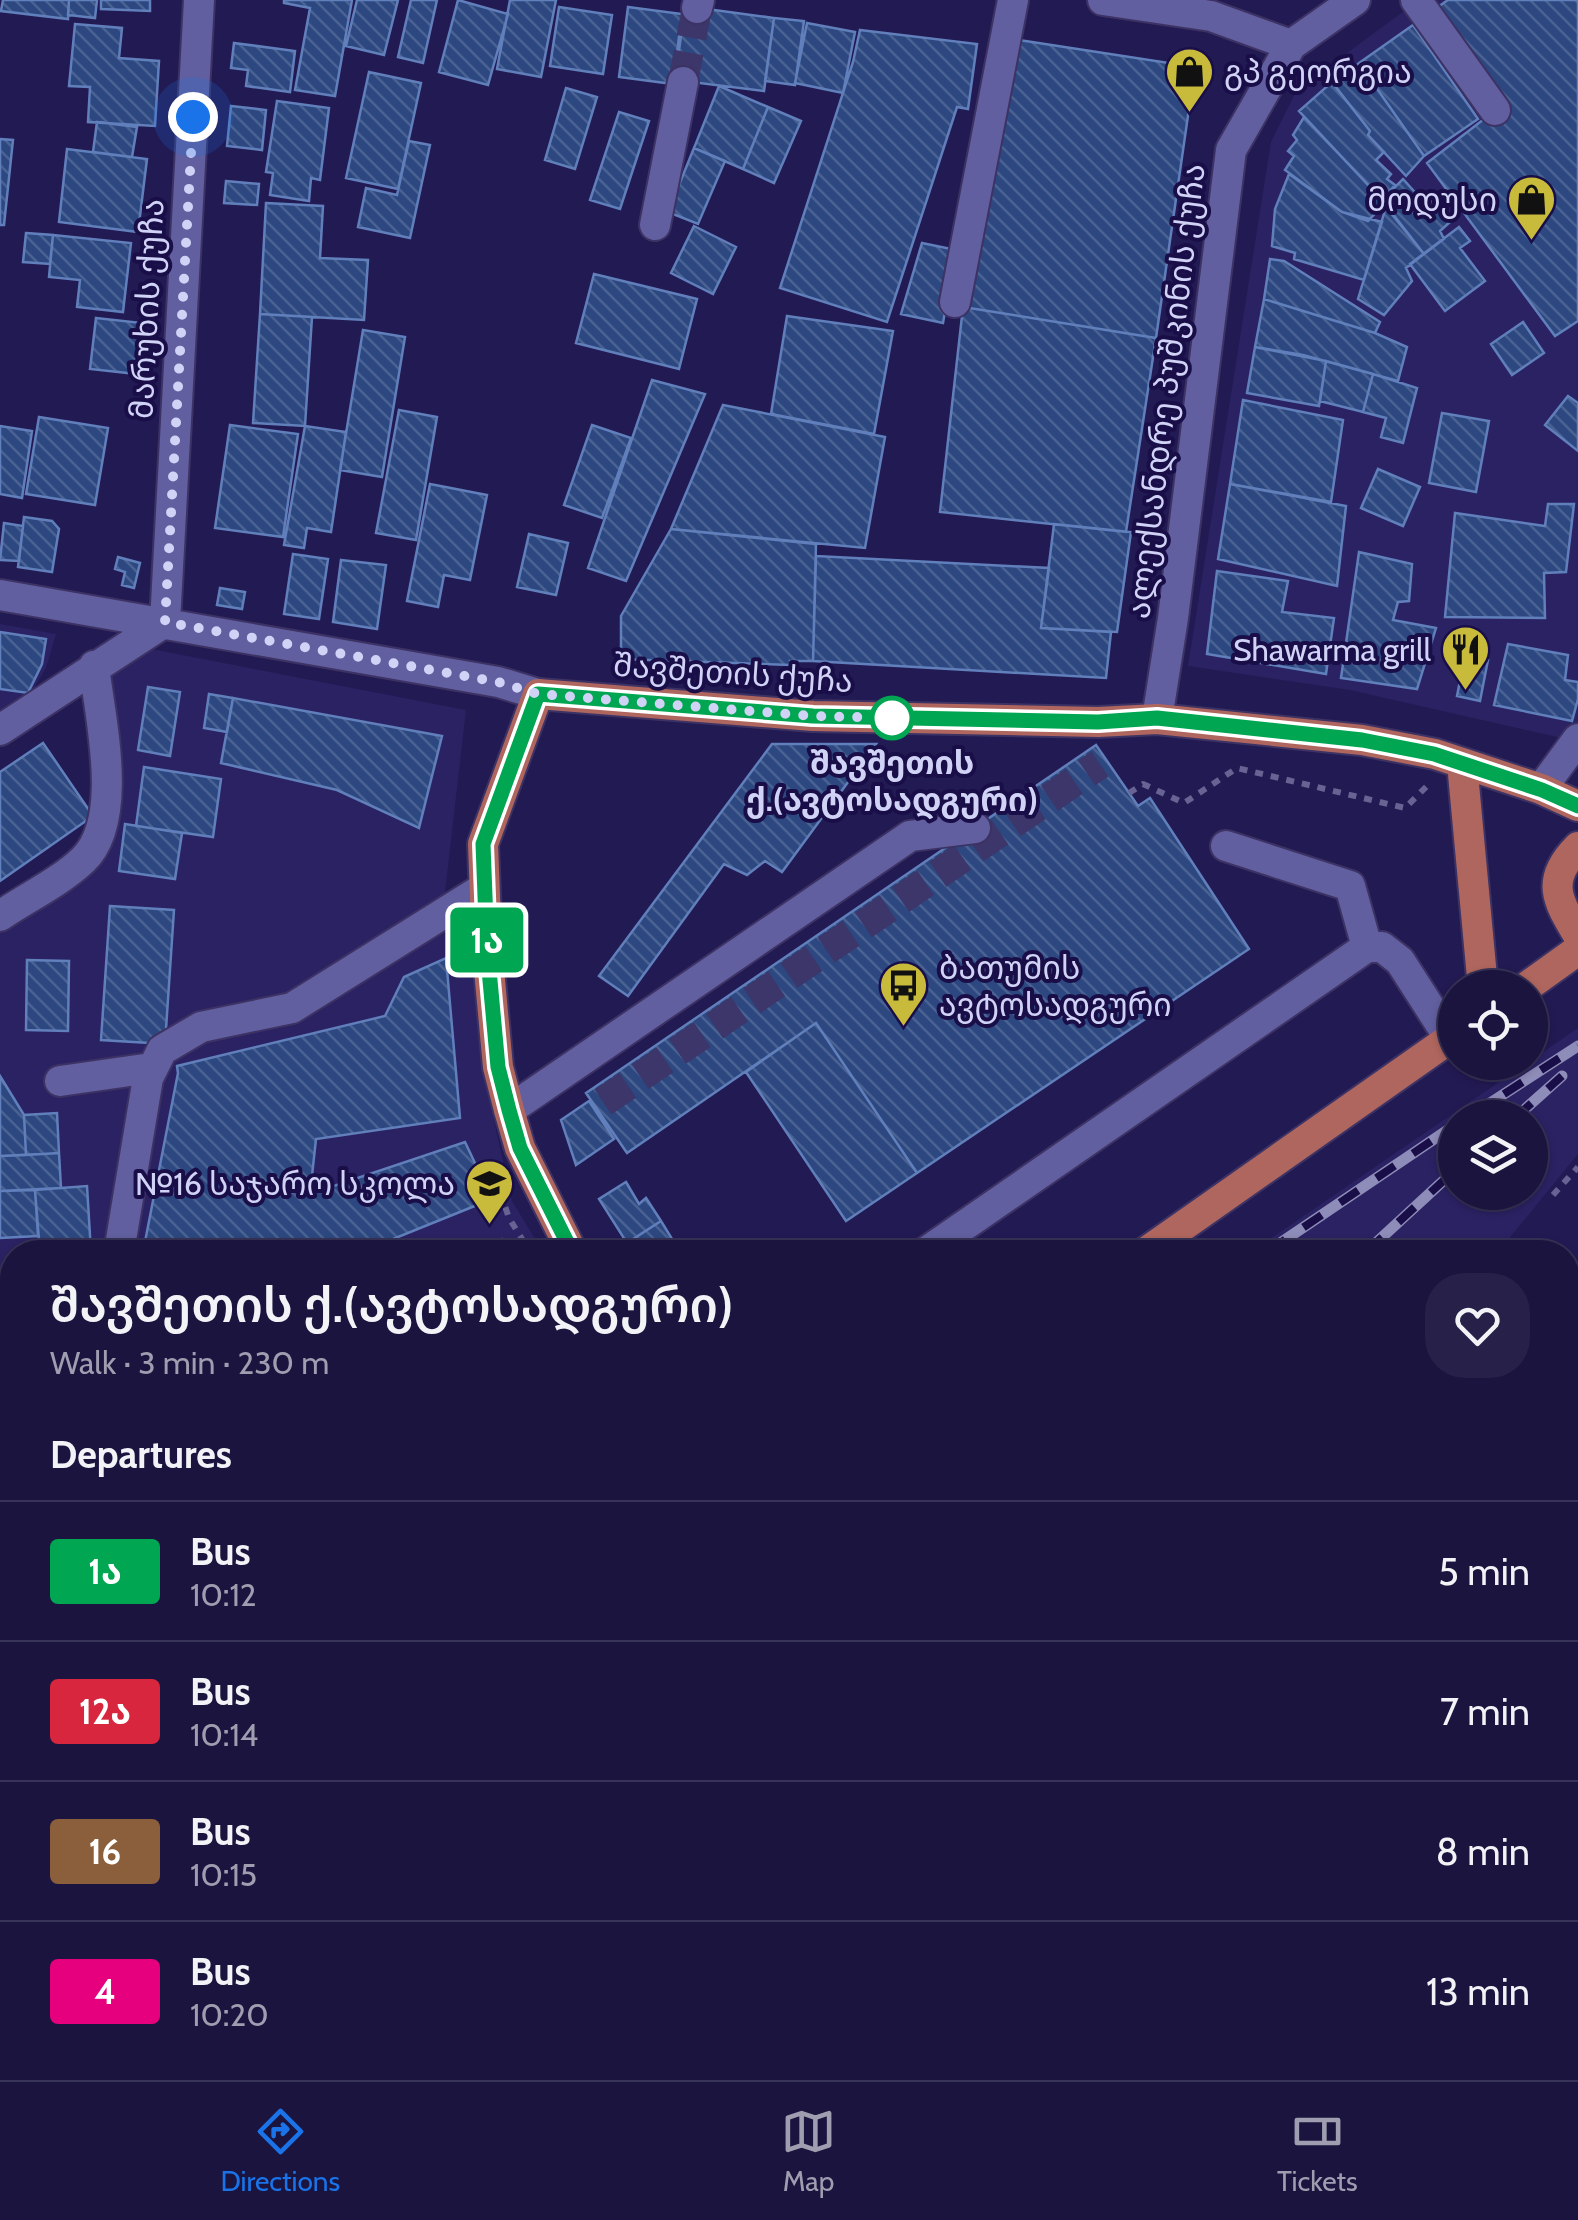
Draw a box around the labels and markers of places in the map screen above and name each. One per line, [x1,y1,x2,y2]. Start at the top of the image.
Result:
shop icon: გპ გეორგია [1163,46,1215,114]
place label: გპ გეორგია [1224,52,1412,91]
shop icon: მოდუსი [1506,174,1558,242]
place label: მოდუსი [1367,180,1497,220]
restaurant icon: Shawarma grill [1440,624,1492,692]
place label: Shawarma grill [1233,630,1431,669]
marker: შავშეთის ქ.(ავტოსადგური) [871,697,913,739]
place label: შავშეთის ქ.(ავტოსადგური) [746,743,1038,820]
place label: ბათუმის ავტოსადგური [939,948,1172,1025]
bus stop icon: ბათუმის ავტოსადგური [878,960,930,1028]
school or university icon: №16 საჯარო სკოლა [464,1158,516,1226]
place label: №16 საჯარო სკოლა [135,1164,455,1204]

